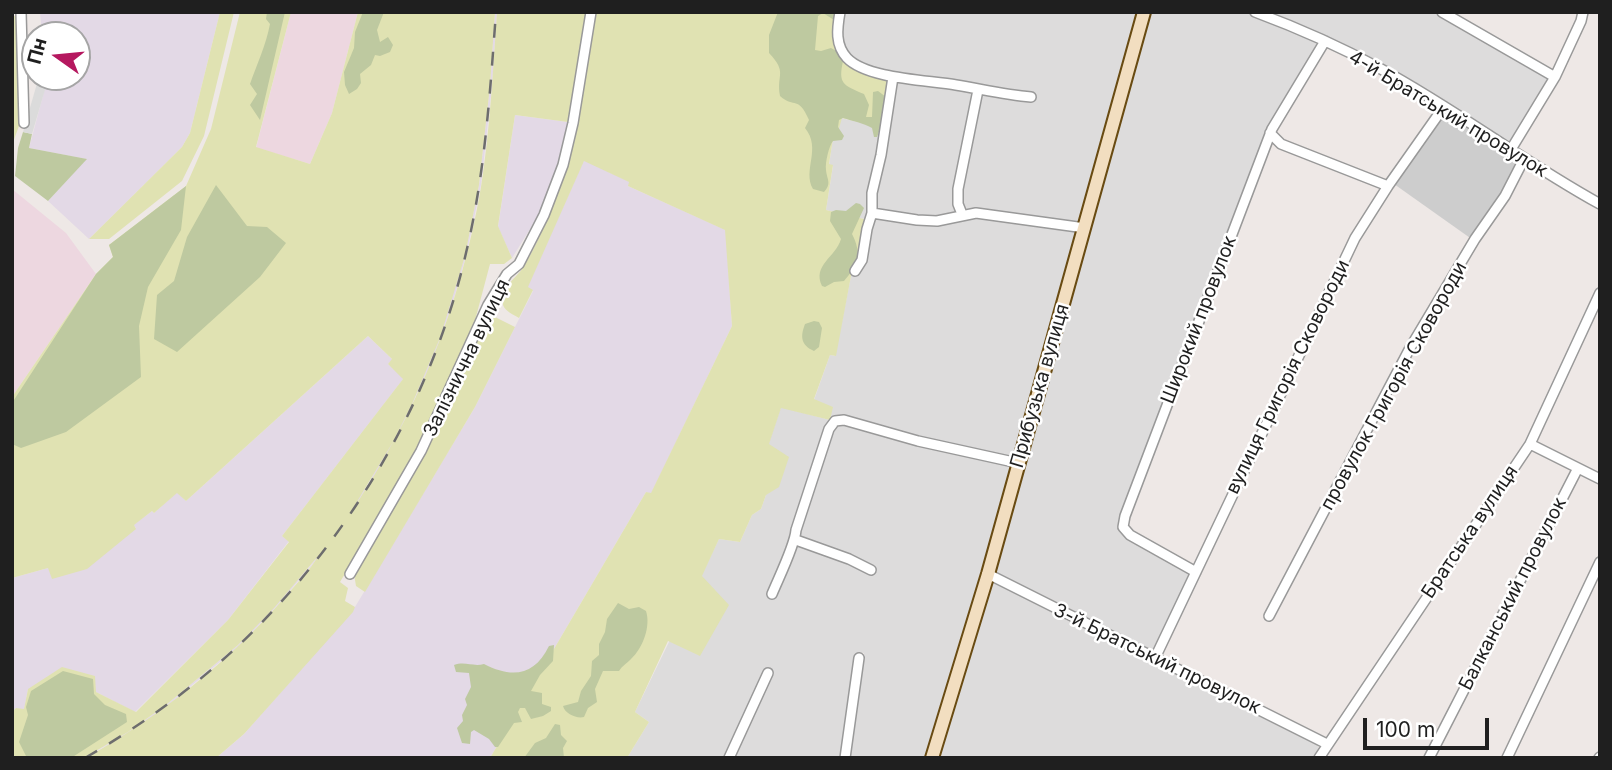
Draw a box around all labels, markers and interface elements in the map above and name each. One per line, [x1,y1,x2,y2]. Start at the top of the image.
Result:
north arrow [21,21,91,91]
text: Пн [23,35,52,67]
street label: 4-й Братський провулок [1344,46,1552,182]
street label: Широкий провулок [1156,233,1242,407]
street label: вулиця Григорія Сковороди [1221,256,1355,498]
street label: провулок Григорія Сковороди [1316,258,1472,514]
street label: Залізнична вулиця [419,275,515,441]
street label: Прибузька вулиця [1006,301,1074,471]
street label: Братська вулиця [1417,461,1523,603]
street label: Балканський провулок [1454,494,1572,694]
street label: 3-й Братський провулок [1050,599,1264,719]
scale bar [1367,704,1493,748]
text: 100 m [1376,717,1435,742]

